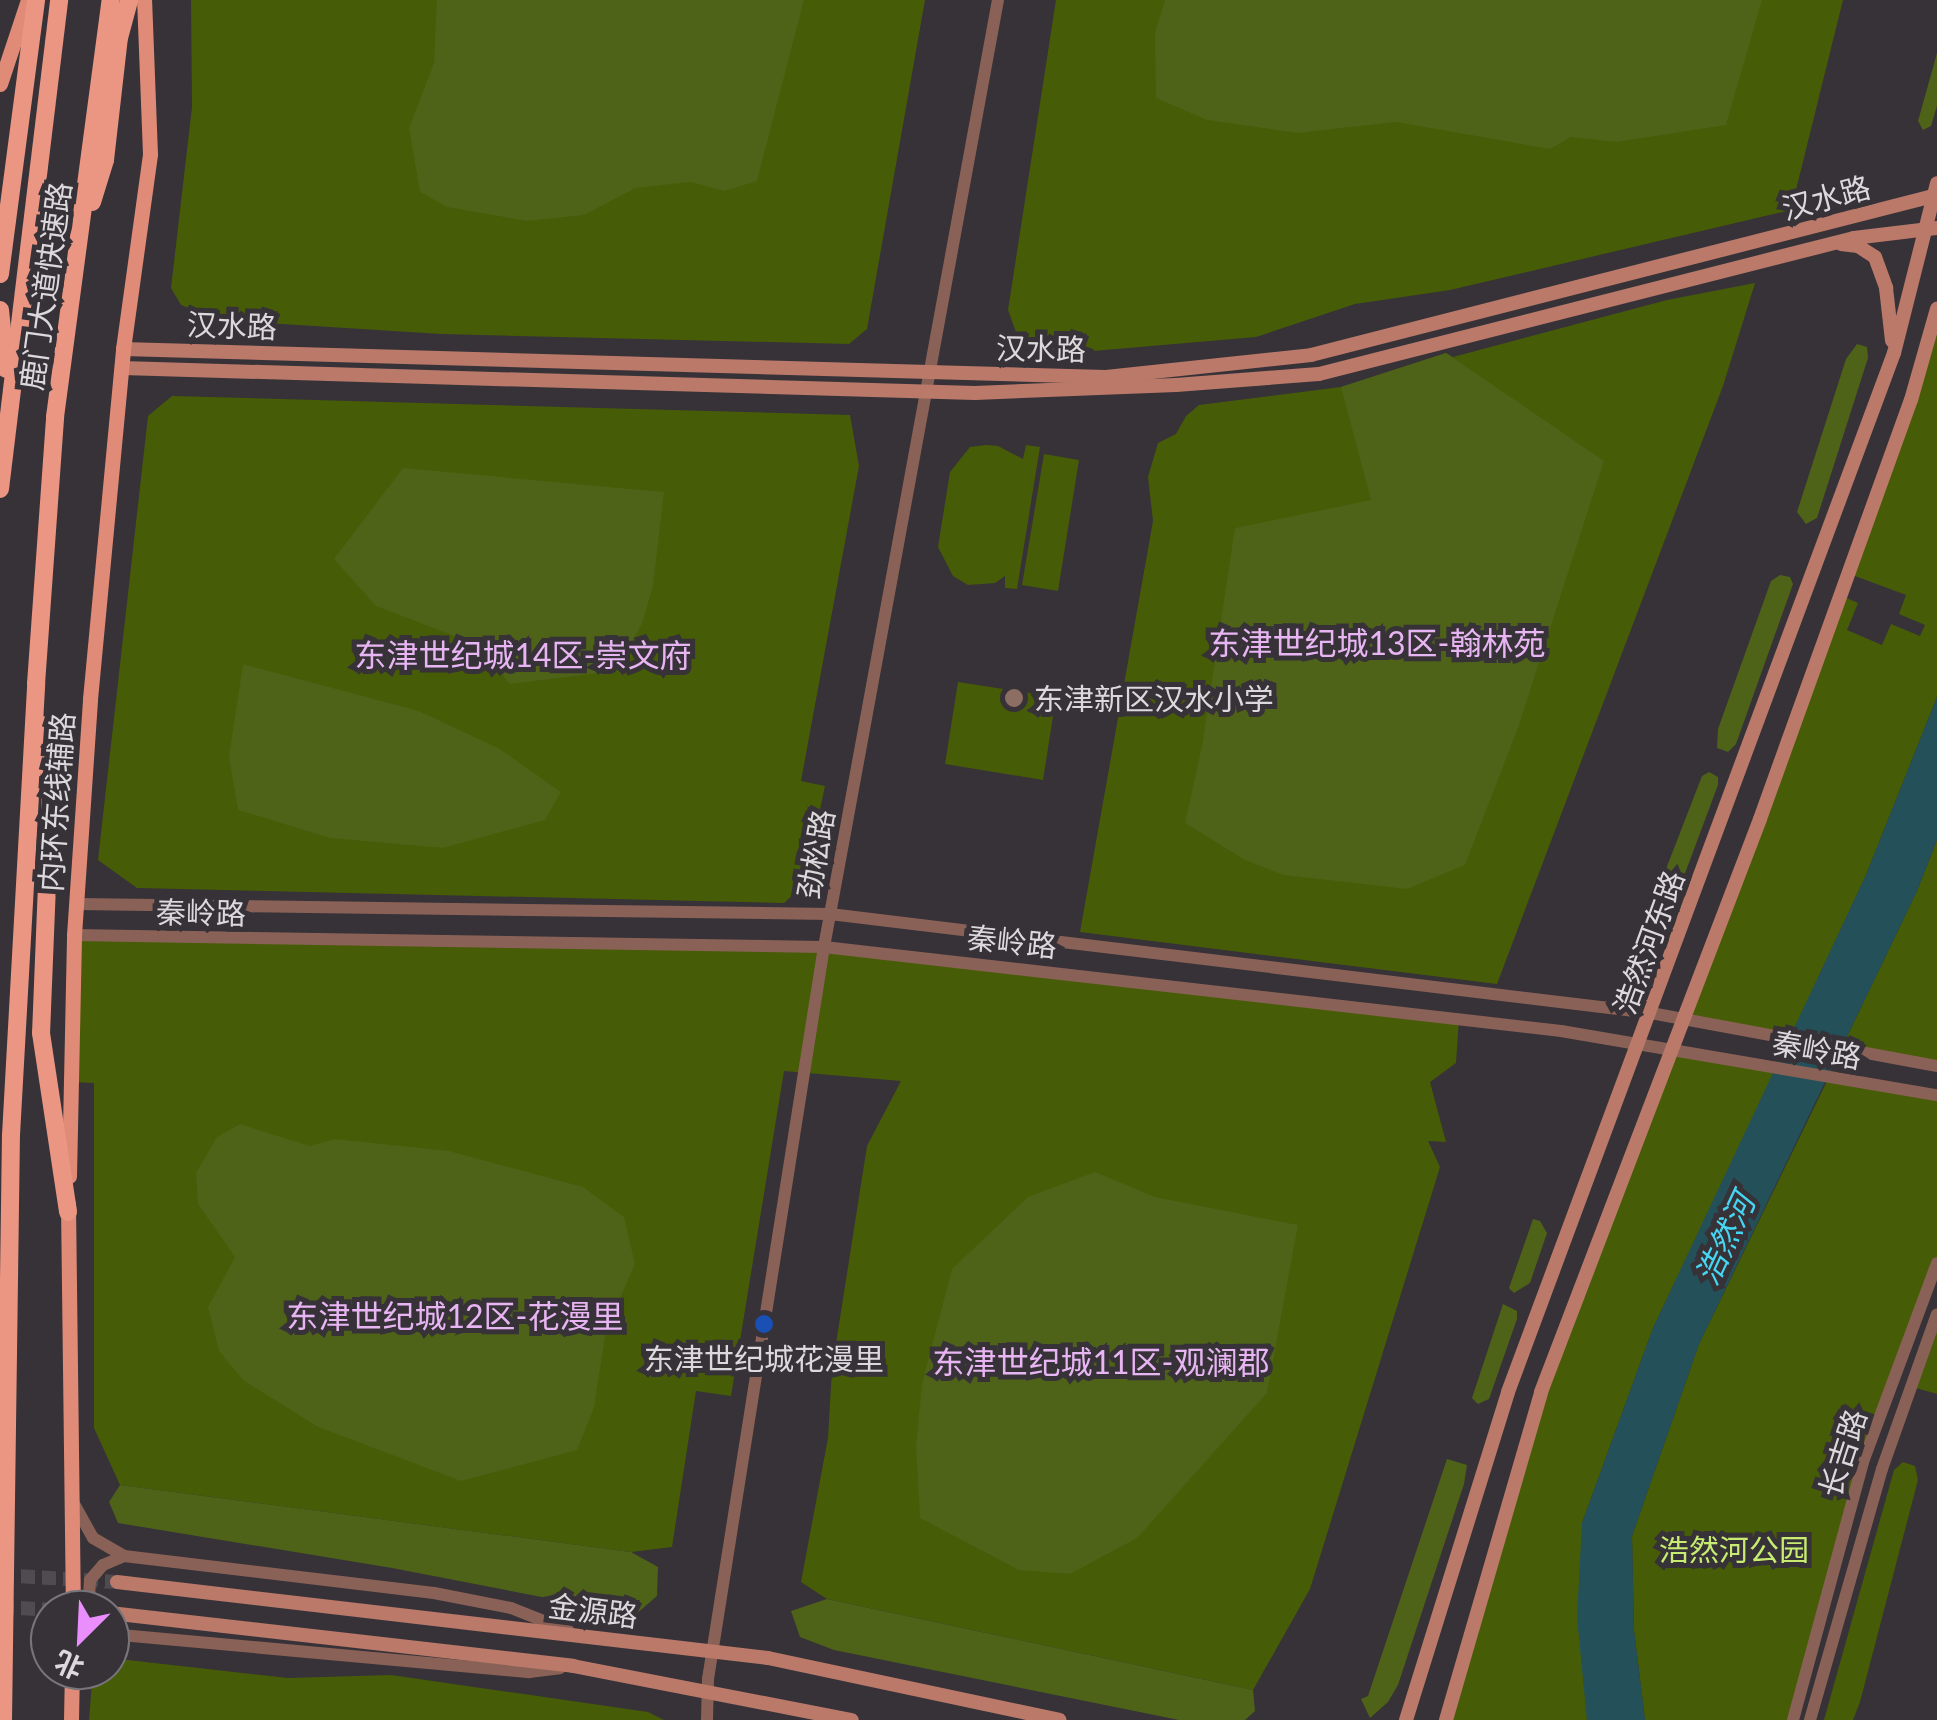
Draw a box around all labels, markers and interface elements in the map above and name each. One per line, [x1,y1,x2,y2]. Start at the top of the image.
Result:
street label: 汉水路 [1778,168,1874,226]
street label: 鹿门大道快速路 [13,180,77,392]
street label: 汉水路 [186,305,278,345]
street label: 汉水路 [996,329,1086,367]
district label: 东津世纪城13区-翰林苑 [1208,624,1546,662]
district label: 东津世纪城14区-崇文府 [354,636,692,674]
place label: 东津新区汉水小学 [1034,680,1274,716]
marker: 东津新区汉水小学 [1003,687,1025,709]
street label: 内环东线辅路 [32,711,80,893]
street label: 劲松路 [789,807,841,901]
street label: 浩然河东路 [1605,865,1691,1019]
street label: 秦岭路 [156,893,246,931]
street label: 秦岭路 [965,918,1059,964]
street label: 秦岭路 [1770,1023,1864,1075]
water label: 浩然河 [1687,1187,1763,1291]
district label: 东津世纪城12区-花漫里 [286,1297,624,1335]
marker: 东津世纪城花漫里 [753,1313,775,1335]
place label: 东津世纪城花漫里 [644,1340,884,1376]
district label: 东津世纪城11区-观澜郡 [932,1343,1270,1381]
street label: 长吉路 [1811,1405,1873,1501]
park label: 浩然河公园 [1659,1531,1809,1567]
street label: 金源路 [546,1587,640,1633]
north arrow [30,1590,130,1690]
text: 北 [49,1644,88,1687]

